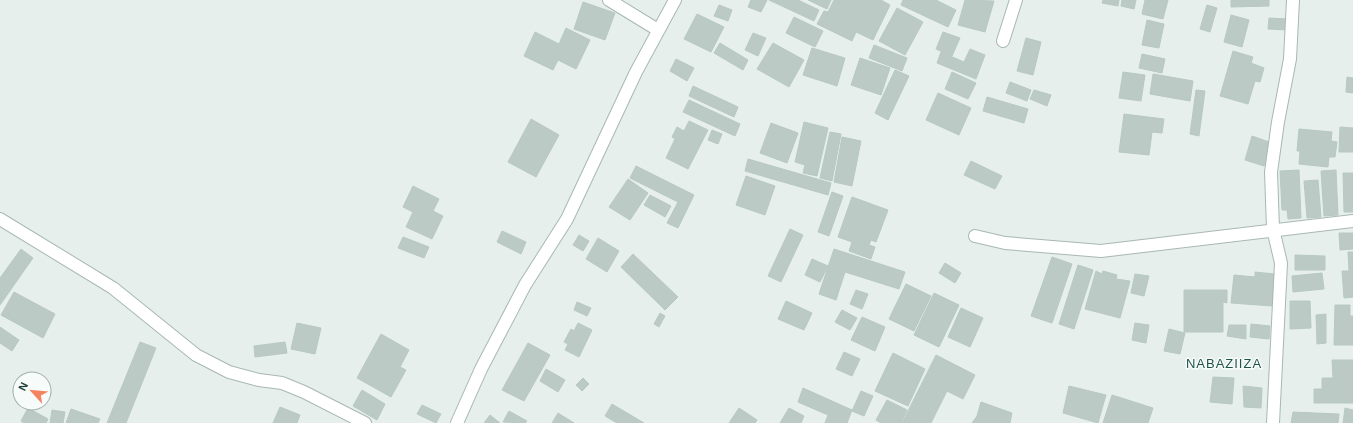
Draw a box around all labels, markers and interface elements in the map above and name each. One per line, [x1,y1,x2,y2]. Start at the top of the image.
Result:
district label: NABAZIIZA [1186,356,1262,371]
north arrow [12,371,52,411]
text: N [16,380,30,393]

